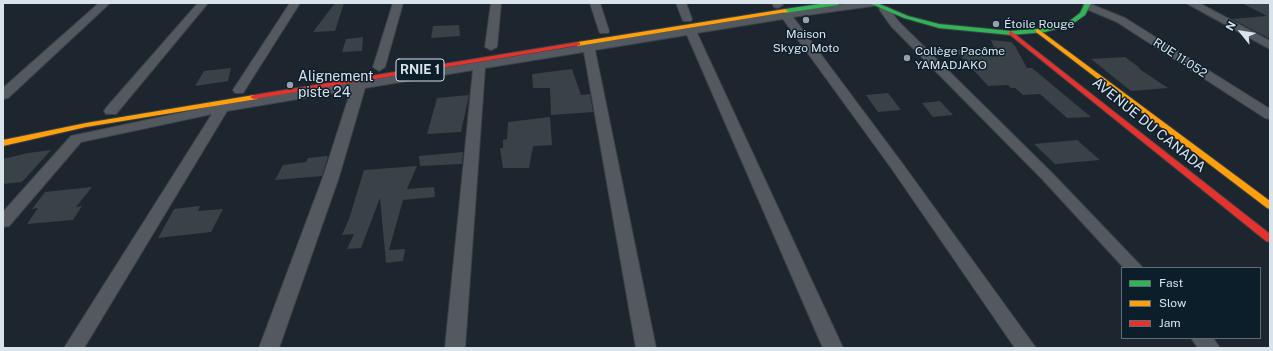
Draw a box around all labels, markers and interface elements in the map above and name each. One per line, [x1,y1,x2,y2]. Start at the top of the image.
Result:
north arrow [1221,12,1261,52]
marker: Maison Skygo Moto [801,15,811,25]
place label: Étoile Rouge [1004,17,1074,31]
marker: Étoile Rouge [991,19,1001,29]
text: N [1223,19,1238,33]
place label: Maison Skygo Moto [773,27,839,55]
street label: RUE 11.052 [1150,35,1210,81]
place label: Collège Pacôme YAMADJAKO [915,44,1005,72]
marker: Collège Pacôme YAMADJAKO [902,53,912,63]
road number: RNIE 1 [396,59,444,81]
place label: Alignement piste 24 [298,69,374,102]
street label: AVENUE DU CANADA [1089,74,1209,176]
marker: Alignement piste 24 [285,80,295,90]
legend [1121,267,1261,339]
text: Fast [1159,276,1183,290]
text: Slow [1159,296,1186,310]
text: Jam [1159,316,1181,330]

